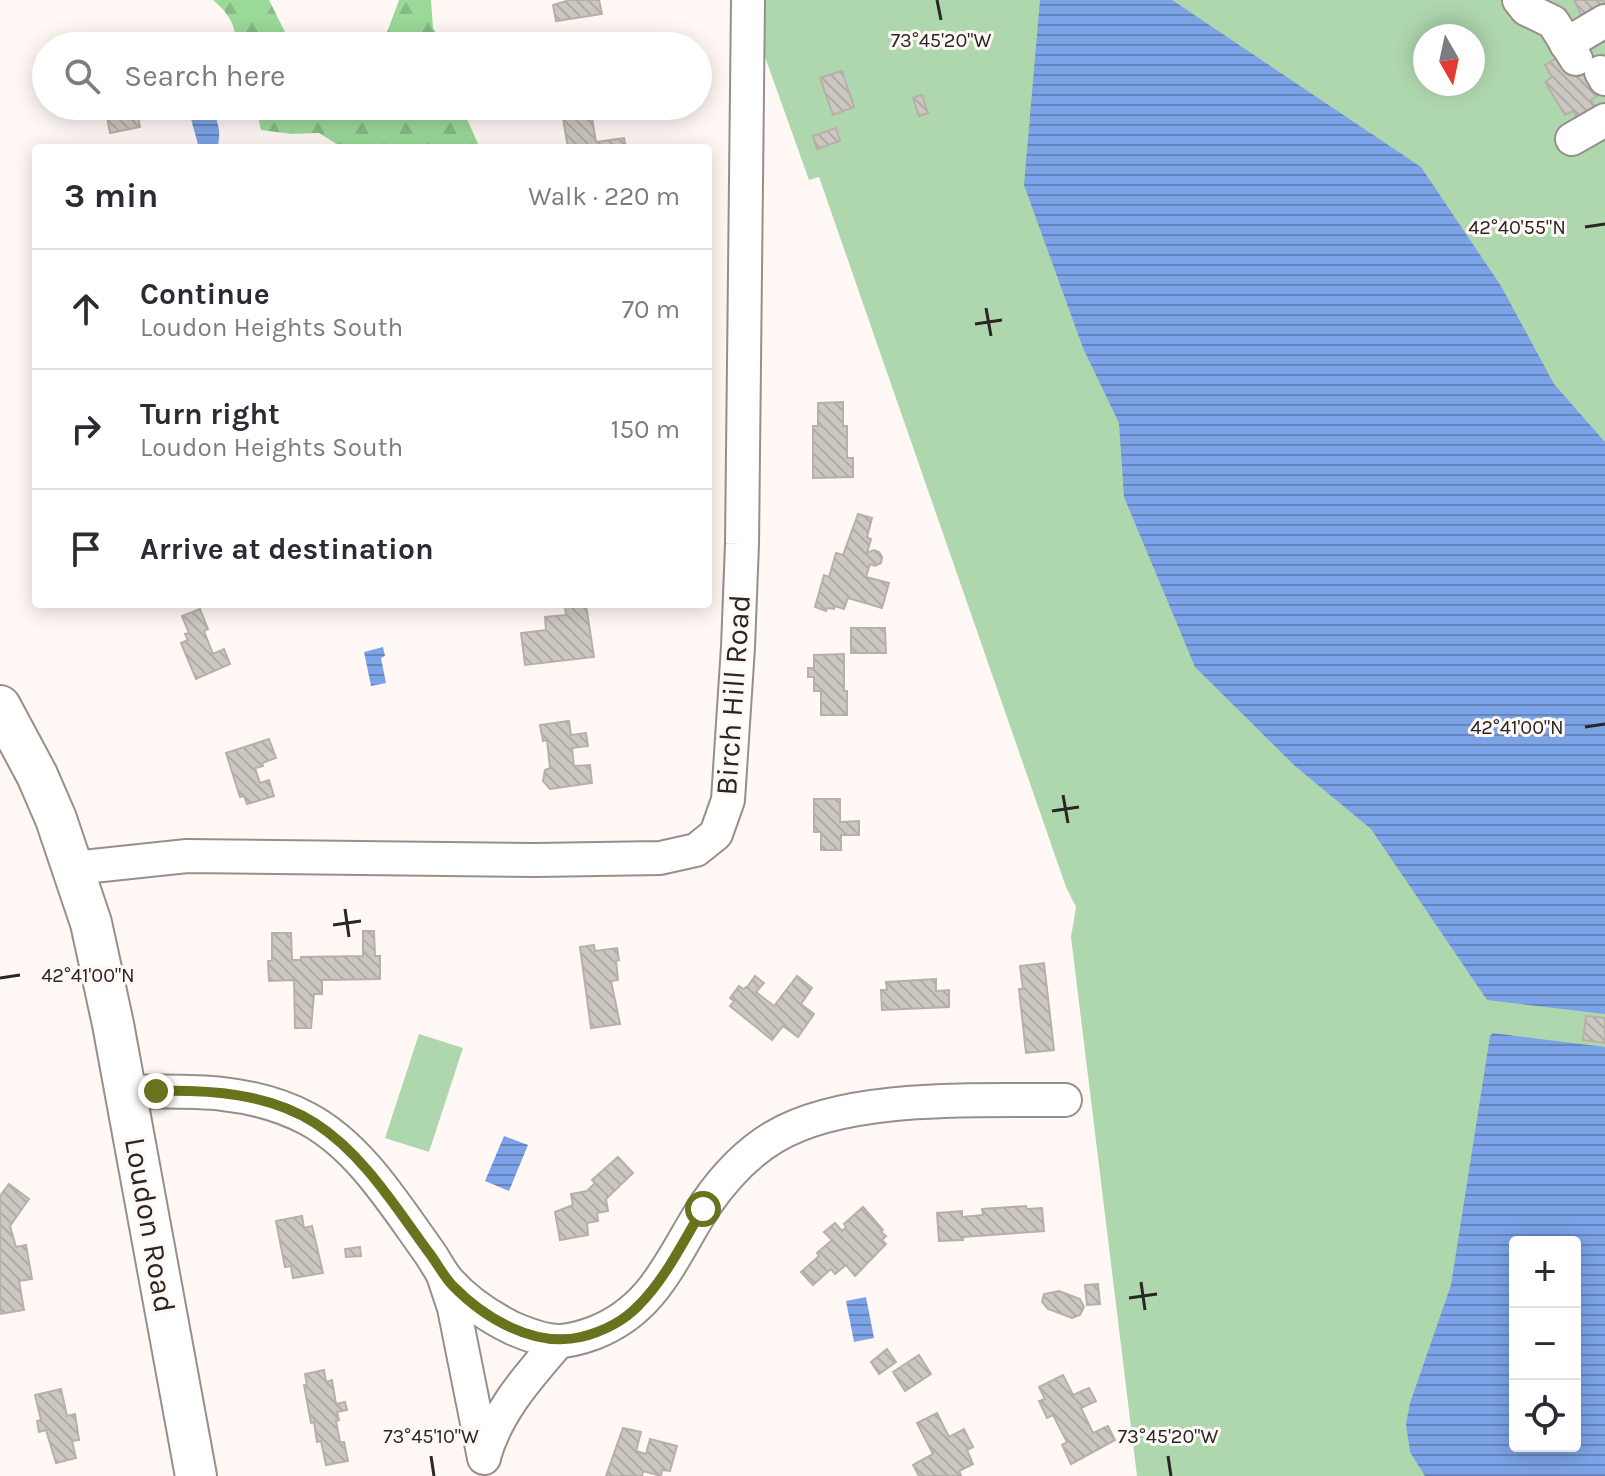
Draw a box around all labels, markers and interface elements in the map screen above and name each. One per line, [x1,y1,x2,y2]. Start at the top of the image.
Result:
north arrow [1413,24,1485,96]
text: 73°45'20"W [891,29,991,52]
search box [32,32,712,120]
icon: search [60,54,104,98]
text: Search here [124,58,285,94]
text: 3 min [64,176,158,216]
text: Walk · 220 m [528,181,680,212]
text: 42°40'55"N [1468,216,1566,239]
text: Continue [140,276,270,312]
icon: ahead [64,287,108,331]
text: 70 m [622,294,680,325]
text: Loudon Heights South [140,312,403,343]
text: Turn right [140,396,280,432]
icon: right [64,407,108,451]
text: 150 m [611,414,680,445]
text: Loudon Heights South [140,432,403,463]
icon: arrive [64,527,108,571]
text: Arrive at destination [140,531,434,567]
street label: Birch Hill Road [708,593,758,797]
text: 42°41'00"N [1470,716,1564,739]
text: 42°41'00"N [41,964,135,987]
route end [138,1073,174,1109]
street label: Loudon Road [117,1135,183,1315]
route start [685,1191,721,1227]
map controls [1509,1236,1581,1452]
button: + [1509,1236,1581,1308]
button: − [1509,1308,1581,1380]
button: locate [1509,1380,1581,1452]
text: 73°45'10"W [383,1425,479,1448]
text: 73°45'20"W [1118,1425,1218,1448]

